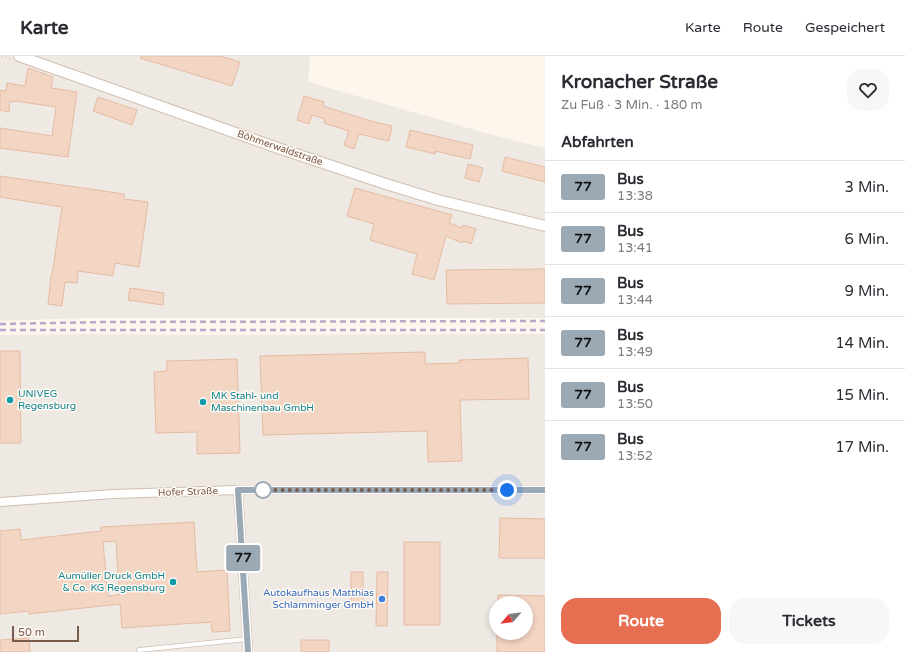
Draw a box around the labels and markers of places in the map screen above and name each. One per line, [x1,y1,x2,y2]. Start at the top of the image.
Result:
place label: UNIVEG Regensburg [18,388,76,412]
place label: MK Stahl- und Maschinenbau GmbH [211,390,314,414]
marker: UNIVEG Regensburg [5,395,15,405]
marker: MK Stahl- und Maschinenbau GmbH [198,397,208,407]
unlabelled marker [254,481,272,499]
place label: Aumüller Druck GmbH & Co. KG Regensburg [58,570,165,594]
marker: Aumüller Druck GmbH & Co. KG Regensburg [168,577,178,587]
place label: Autokaufhaus Matthias Schlamminger GmbH [263,587,374,611]
marker: Autokaufhaus Matthias Schlamminger GmbH [377,594,387,604]

